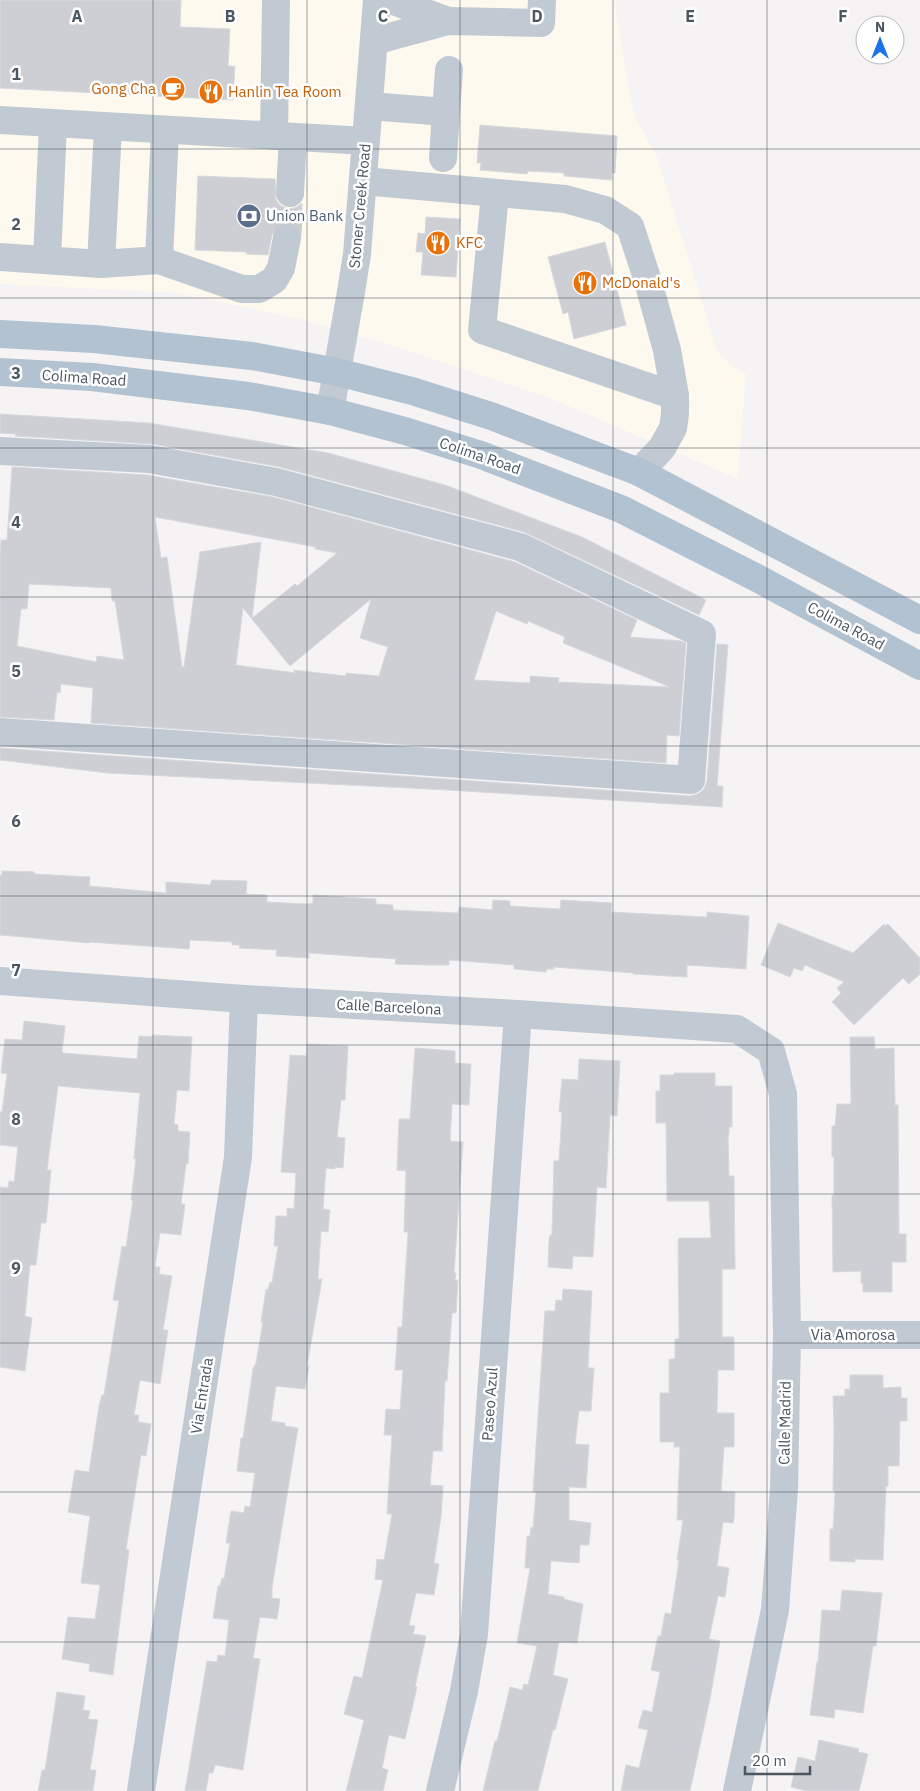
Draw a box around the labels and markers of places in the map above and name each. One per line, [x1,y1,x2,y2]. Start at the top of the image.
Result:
cafe icon: Gong Cha [160,76,186,102]
place label: Gong Cha [91,79,156,98]
restaurant icon: Hanlin Tea Room [198,79,224,105]
place label: Hanlin Tea Room [228,82,342,101]
bank icon: Union Bank [236,203,262,229]
place label: Union Bank [266,206,343,225]
restaurant icon: KFC [425,230,451,256]
place label: KFC [456,233,483,252]
restaurant icon: McDonald's [572,270,598,296]
place label: McDonald's [602,273,680,292]

